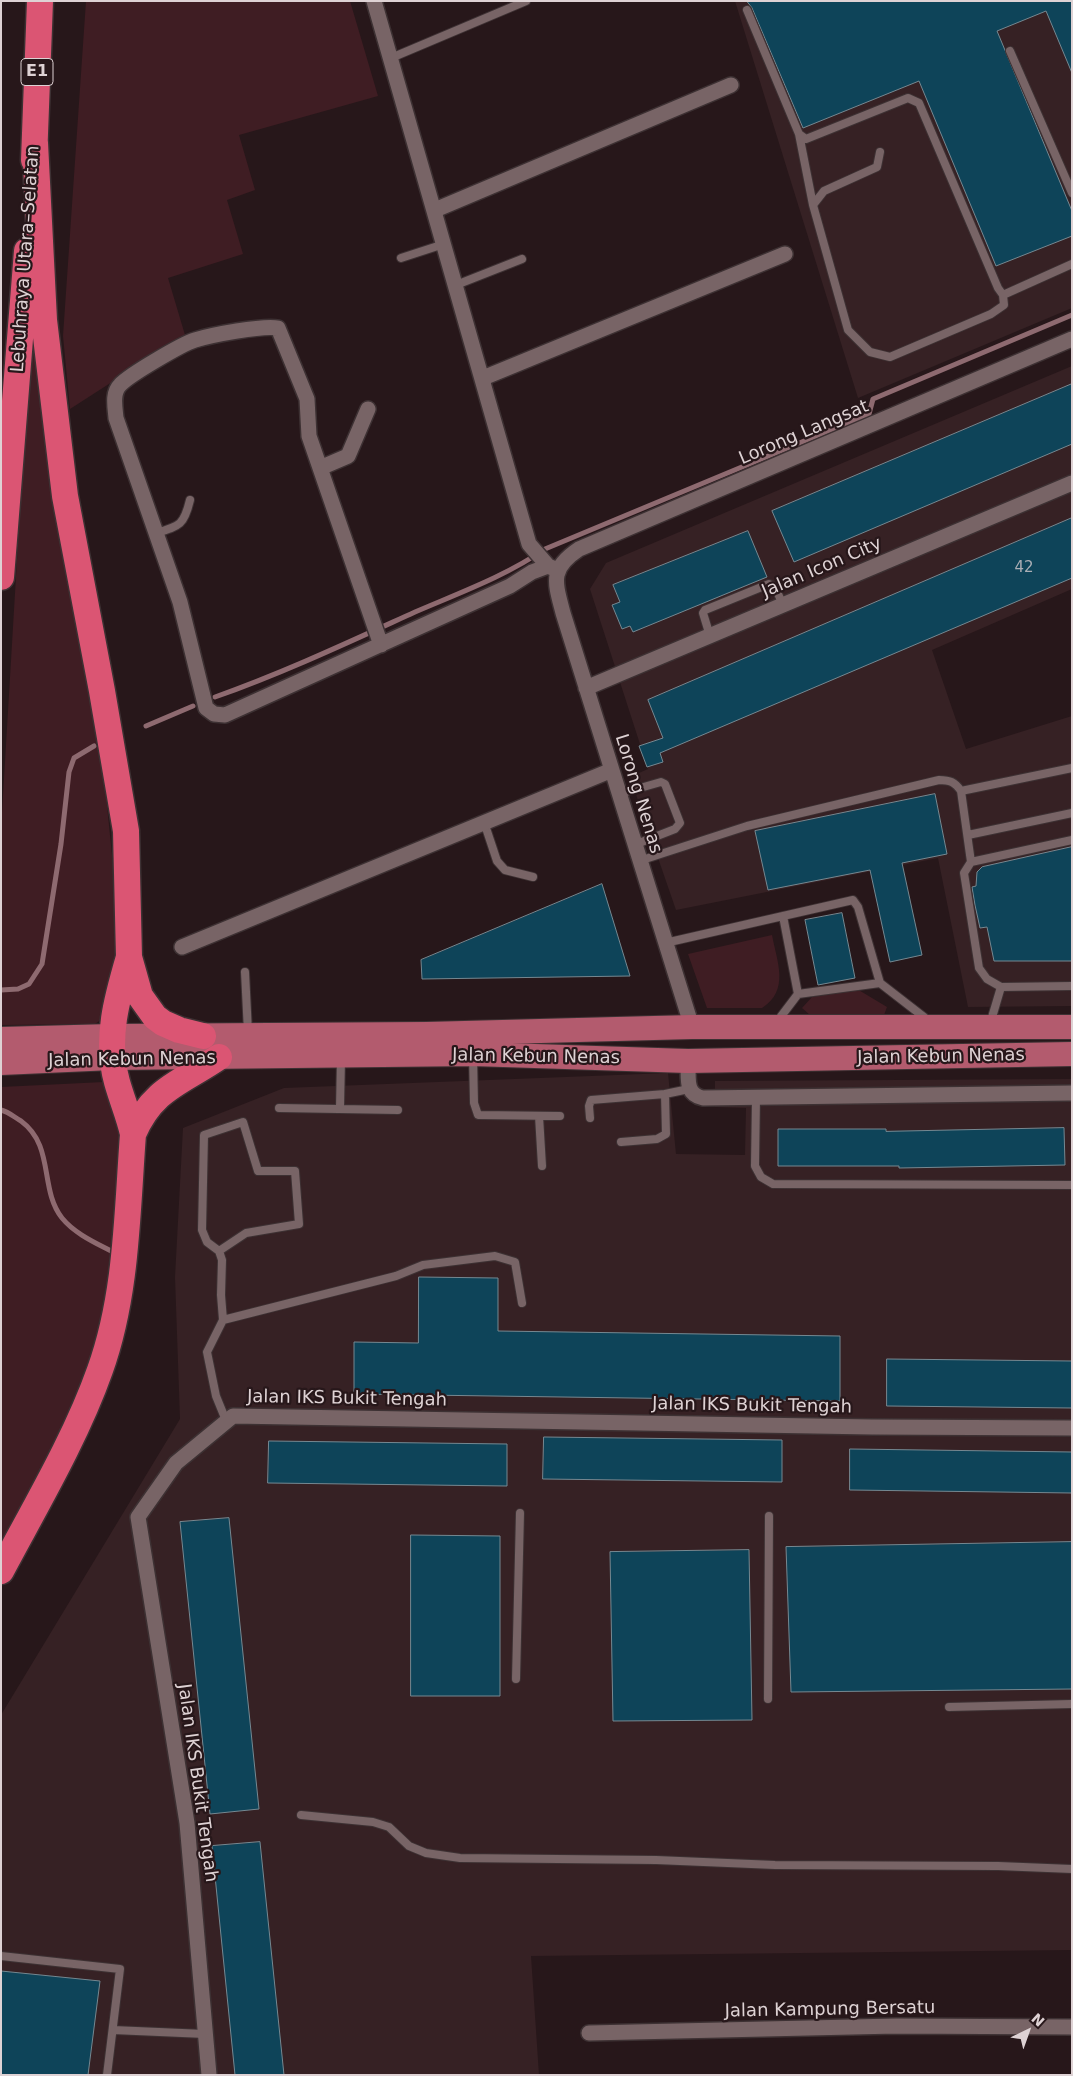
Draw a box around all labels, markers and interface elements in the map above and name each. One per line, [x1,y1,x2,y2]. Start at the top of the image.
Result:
road number: E1 [21,58,53,86]
street label: Lebuhraya Utara–Selatan [7,145,45,373]
street label: Lorong Langsat [736,396,872,470]
street label: Jalan Icon City [759,533,885,603]
house number: 42 [1014,559,1034,577]
street label: Lorong Nenas [610,732,666,856]
street label: Jalan Kebun Nenas [452,1045,620,1069]
street label: Jalan Kebun Nenas [857,1045,1025,1069]
street label: Jalan Kebun Nenas [48,1048,216,1072]
street label: Jalan IKS Bukit Tengah [247,1386,447,1412]
street label: Jalan IKS Bukit Tengah [652,1393,852,1419]
street label: Jalan IKS Bukit Tengah [172,1682,222,1884]
street label: Jalan Kampung Bersatu [725,1997,935,2023]
north arrow [1003,2006,1053,2056]
text: N [1028,2010,1048,2030]

